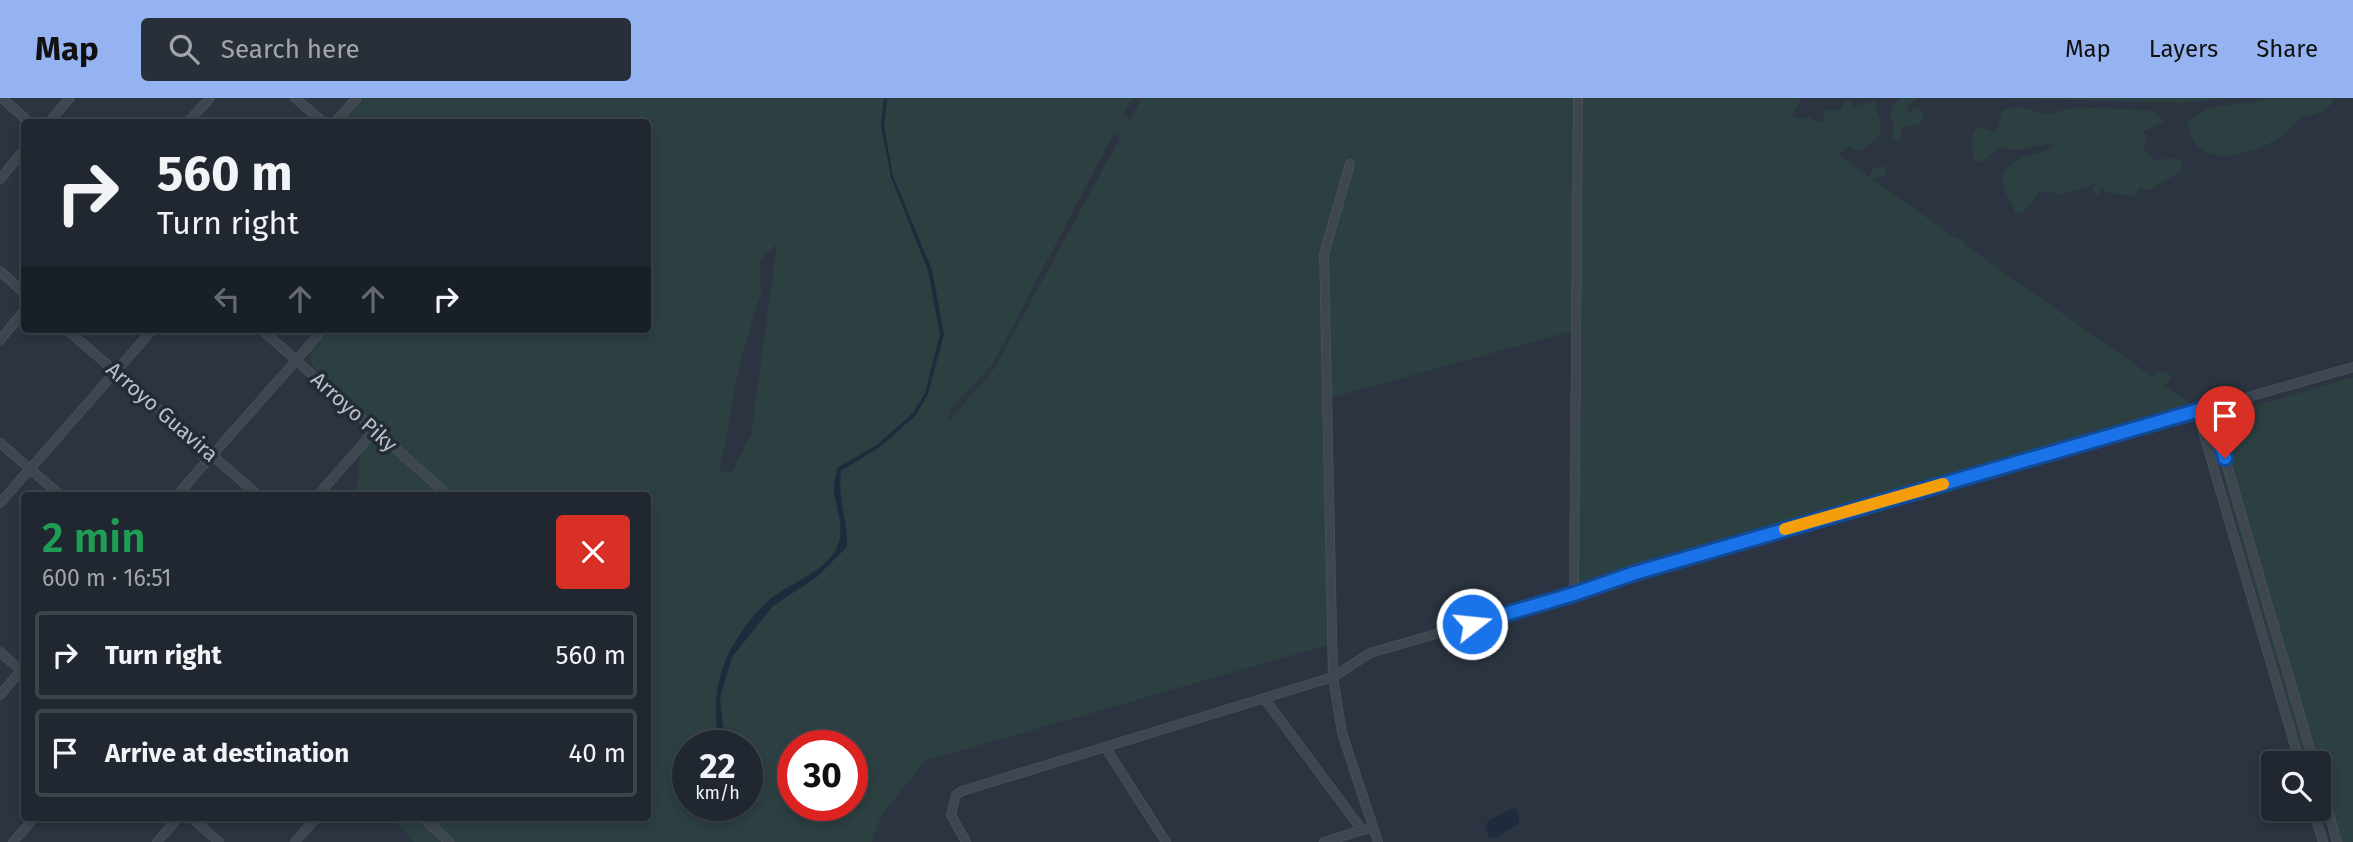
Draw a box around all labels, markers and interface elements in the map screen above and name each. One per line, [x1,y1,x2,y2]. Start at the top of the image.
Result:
search box [141,18,631,81]
text: Map [35,29,99,69]
icon: search [165,30,203,68]
text: Search here [221,34,360,65]
text: Map [2065,35,2111,63]
text: Layers [2149,35,2218,63]
text: Share [2256,35,2318,63]
text: 560 m [157,144,293,203]
icon: right [42,147,133,238]
text: Turn right [157,204,299,242]
icon: left [208,280,246,318]
icon: ahead [281,280,319,318]
icon: ahead [354,280,392,318]
icon: right [427,280,465,318]
street label: Arroyo Guavira [101,356,223,468]
street label: Arroyo Piky [306,367,403,458]
pin [2195,386,2255,458]
icon: arrive [2206,397,2244,435]
text: 2 min [42,513,146,563]
button: close [556,515,630,589]
text: 600 m · 16:51 [42,564,172,592]
position arrow [1435,587,1509,661]
icon: right [46,636,84,674]
text: Turn right [105,640,222,671]
text: 560 m [555,640,626,671]
speed limit sign: 30 [777,730,868,821]
icon: arrive [46,734,84,772]
text: Arrive at destination [105,738,349,769]
text: 40 m [568,738,626,769]
text: 22 [699,745,736,787]
map controls [2261,751,2331,821]
button: search [2261,751,2331,821]
text: km/h [695,782,740,804]

